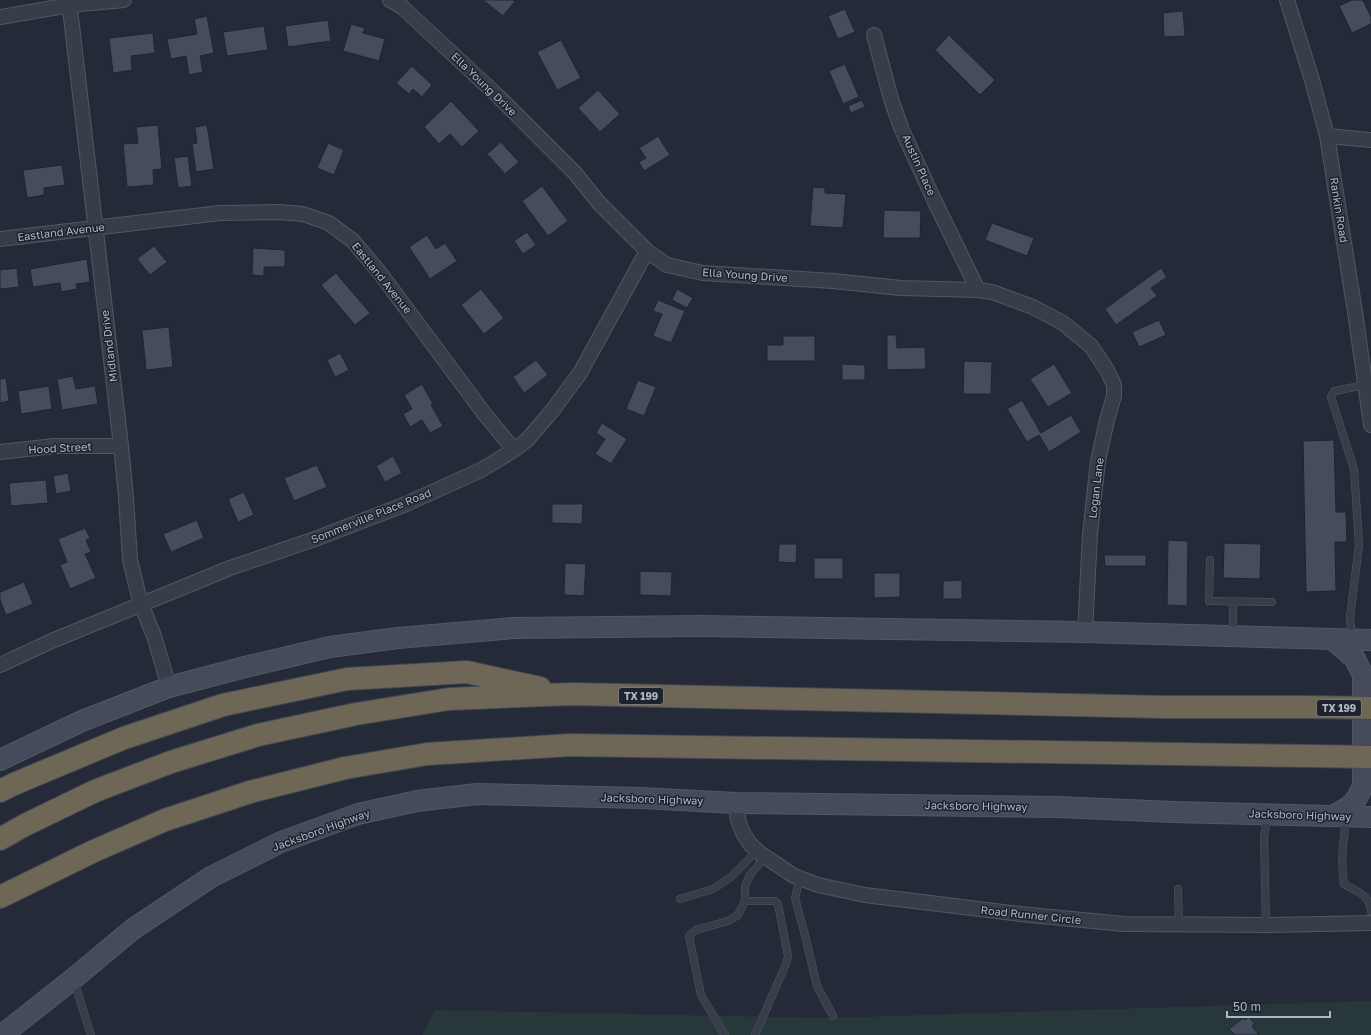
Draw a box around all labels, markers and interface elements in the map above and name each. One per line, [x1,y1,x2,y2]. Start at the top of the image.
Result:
street label: Ella Young Drive [449,49,520,118]
street label: Austin Place [900,132,939,198]
street label: Rankin Road [1328,176,1351,244]
street label: Eastland Avenue [17,220,105,243]
street label: Eastland Avenue [350,239,415,316]
street label: Ella Young Drive [702,265,788,284]
street label: Midland Drive [98,309,119,383]
street label: Hood Street [28,439,92,456]
street label: Logan Lane [1085,457,1106,519]
street label: Sommerville Place Road [309,485,433,546]
road number: TX 199 [619,688,663,704]
road number: TX 199 [1317,700,1361,716]
street label: Jacksboro Highway [600,790,704,807]
street label: Jacksboro Highway [924,798,1028,813]
street label: Jacksboro Highway [270,806,371,853]
street label: Jacksboro Highway [1248,806,1352,823]
street label: Road Runner Circle [980,903,1082,926]
scale bar [1227,993,1330,1019]
text: 50 m [1233,999,1261,1014]

